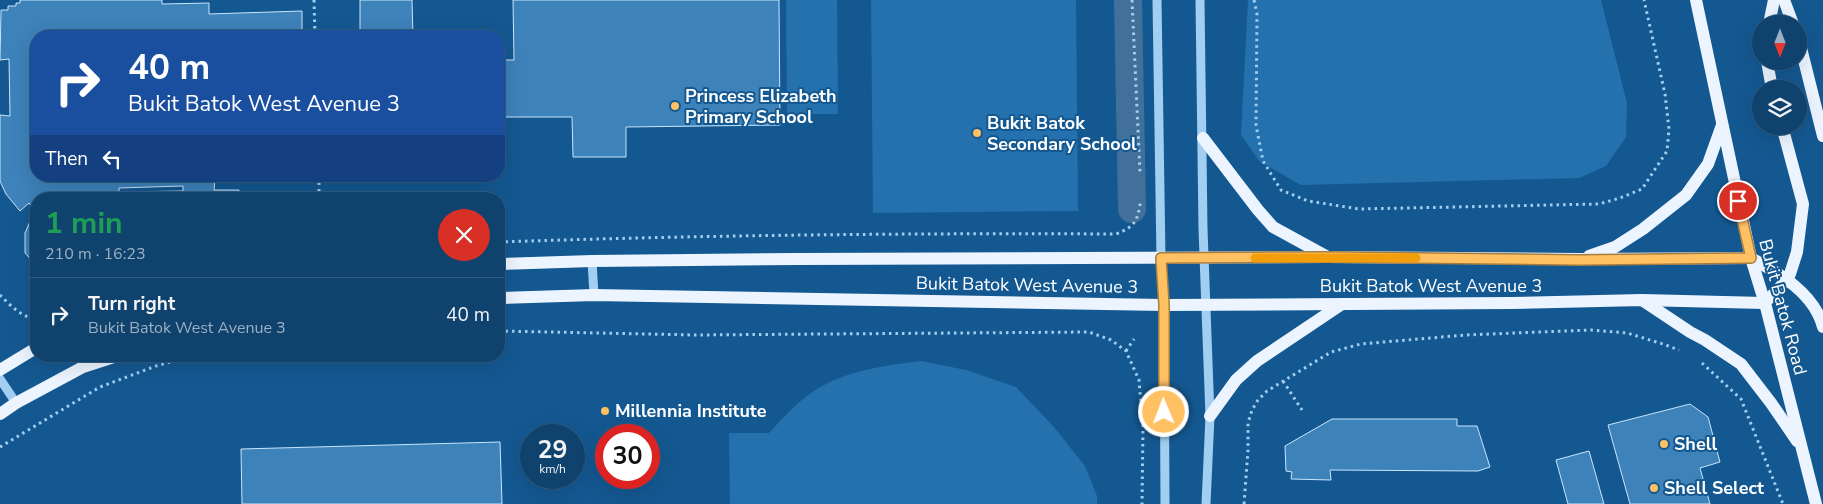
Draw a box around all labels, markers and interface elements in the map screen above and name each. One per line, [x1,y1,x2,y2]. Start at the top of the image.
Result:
north arrow [1752,15,1808,70]
map controls [1752,15,1807,135]
text: 40 m [128,44,210,91]
icon: right [45,50,110,115]
button: layers [1752,80,1807,135]
place label: Princess Elizabeth Primary School [685,84,837,129]
text: Bukit Batok West Avenue 3 [128,89,400,119]
marker: Princess Elizabeth Primary School [669,100,681,112]
place label: Bukit Batok Secondary School [987,111,1137,156]
marker: Bukit Batok Secondary School [971,127,983,139]
icon: left [98,145,126,173]
text: Then [45,146,88,172]
pin [1717,180,1759,222]
icon: arrive [1724,187,1752,215]
text: 1 min [45,203,123,244]
button: close [438,209,490,261]
street label: Bukit Batok Road [1753,236,1813,378]
text: 210 m · 16:23 [45,243,146,265]
street label: Bukit Batok West Avenue 3 [916,271,1138,299]
street label: Bukit Batok West Avenue 3 [1320,274,1542,298]
text: Turn right [88,291,175,317]
icon: right [45,301,73,329]
text: 40 m [446,302,490,328]
text: Bukit Batok West Avenue 3 [88,317,286,339]
position arrow [1137,385,1189,437]
place label: Millennia Institute [615,399,767,423]
marker: Millennia Institute [599,405,611,417]
speed limit sign: 30 [595,424,660,489]
place label: Shell [1674,432,1717,456]
text: 29 [537,433,568,467]
marker: Shell [1658,438,1670,450]
text: km/h [539,461,566,477]
place label: Shell Select [1664,476,1764,500]
marker: Shell Select [1648,482,1660,494]

